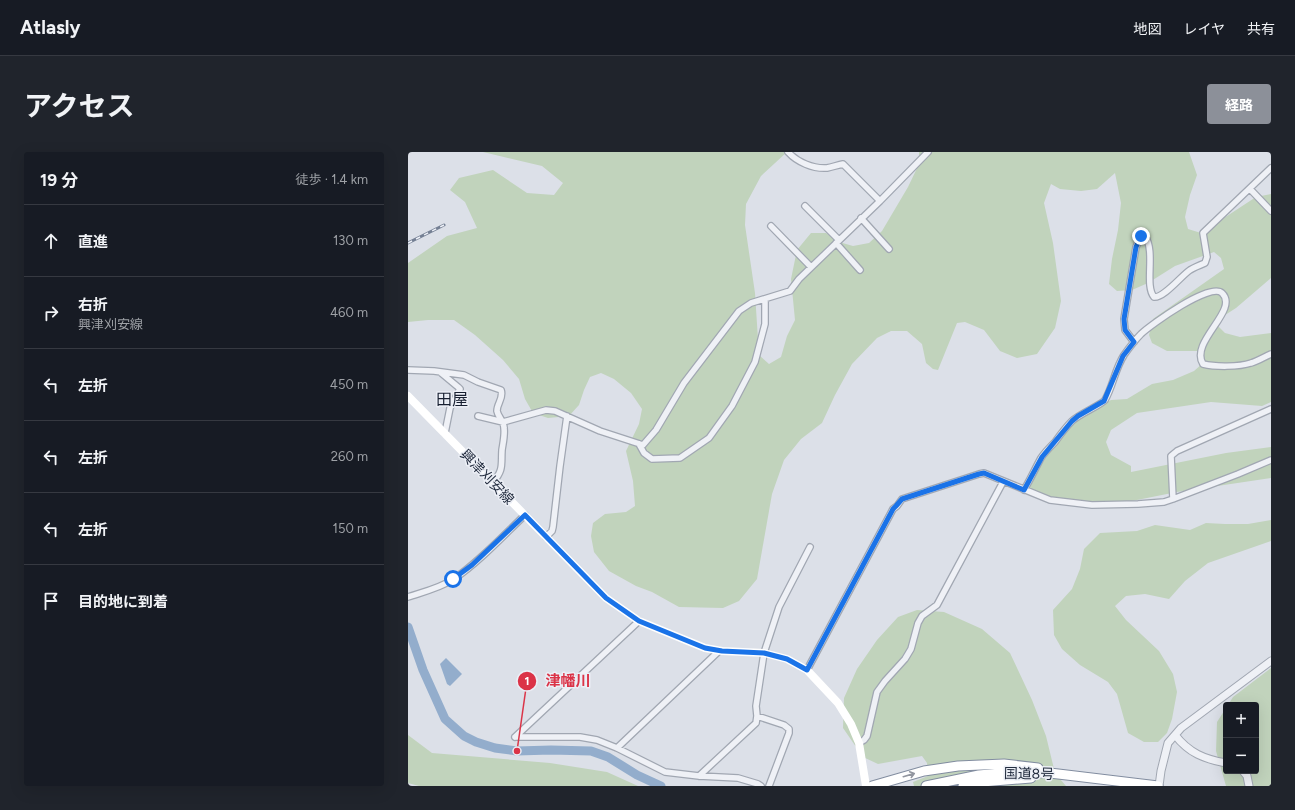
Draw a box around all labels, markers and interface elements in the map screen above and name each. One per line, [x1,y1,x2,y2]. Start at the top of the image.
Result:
text: Atlasly [20,16,80,39]
text: 地図 [1133,21,1161,38]
text: レイヤ [1183,21,1225,38]
text: 共有 [1247,21,1275,38]
button: 経路 [1207,84,1271,124]
text: アクセス [24,89,135,123]
text: 19 分 [40,170,78,190]
text: 徒歩 · 1.4 km [296,172,368,187]
route end [1132,227,1150,245]
icon: ahead [40,230,62,252]
text: 直進 [78,233,108,251]
text: 130 m [333,233,368,248]
text: 右折 [78,296,108,314]
icon: right [40,302,62,324]
text: 460 m [330,305,368,320]
text: 興津刈安線 [78,317,143,332]
icon: left [40,374,62,396]
text: 左折 [78,377,108,395]
text: 450 m [330,377,368,392]
district label: 田屋 [436,390,468,409]
icon: left [40,446,62,468]
street label: 興津刈安線 [457,446,517,508]
text: 左折 [78,449,108,467]
text: 260 m [331,449,368,464]
icon: left [40,518,62,540]
text: 左折 [78,521,108,539]
text: 150 m [333,521,368,536]
route start [444,570,462,588]
icon: arrive [40,590,62,612]
text: 目的地に到着 [78,593,168,611]
callout: 津幡川 [517,667,598,694]
text: 津幡川 [545,672,591,690]
text: 1 [524,674,530,688]
map controls [1223,702,1259,774]
button: + [1223,702,1259,738]
button: − [1223,738,1259,774]
street label: 国道8号 [1004,765,1054,783]
one-way arrow [903,771,916,779]

